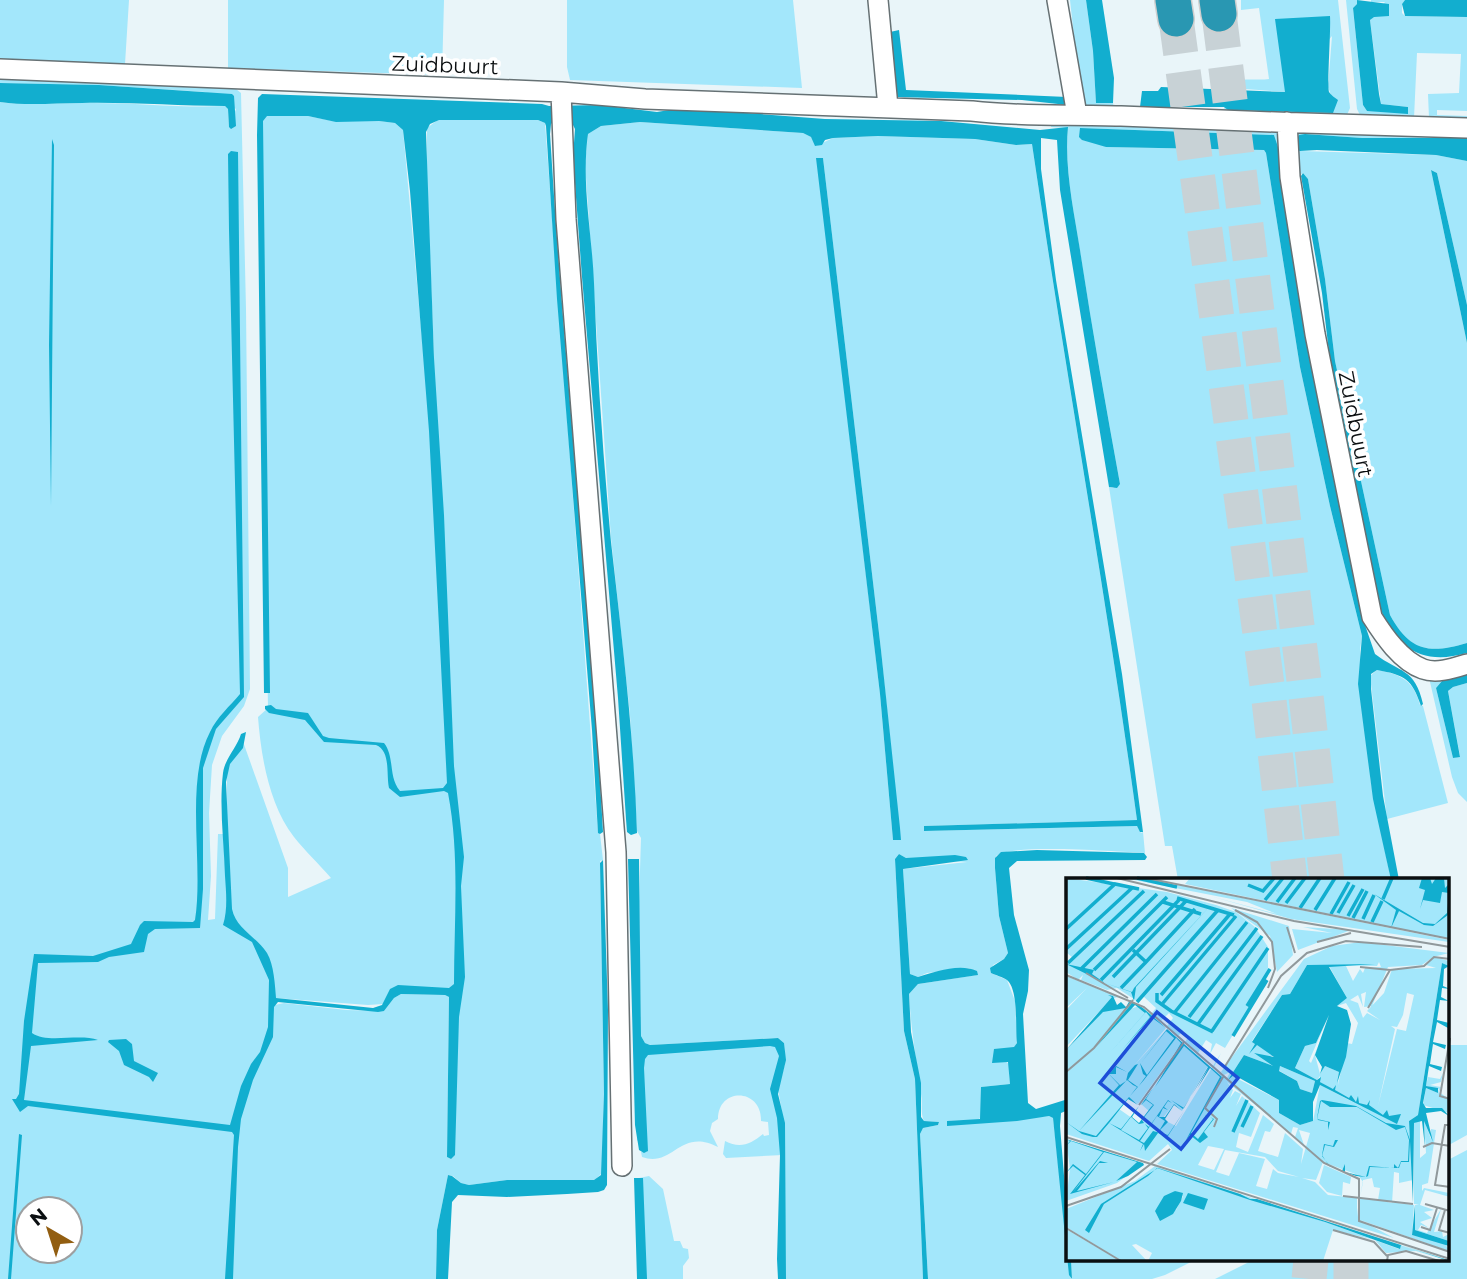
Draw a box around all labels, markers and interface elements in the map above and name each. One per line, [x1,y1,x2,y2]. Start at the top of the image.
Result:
street label: Zuidbuurt [391,51,499,79]
street label: Zuidbuurt [1333,369,1379,479]
inset map [1066,878,1450,1262]
north arrow [14,1195,84,1265]
text: N [25,1203,52,1231]

